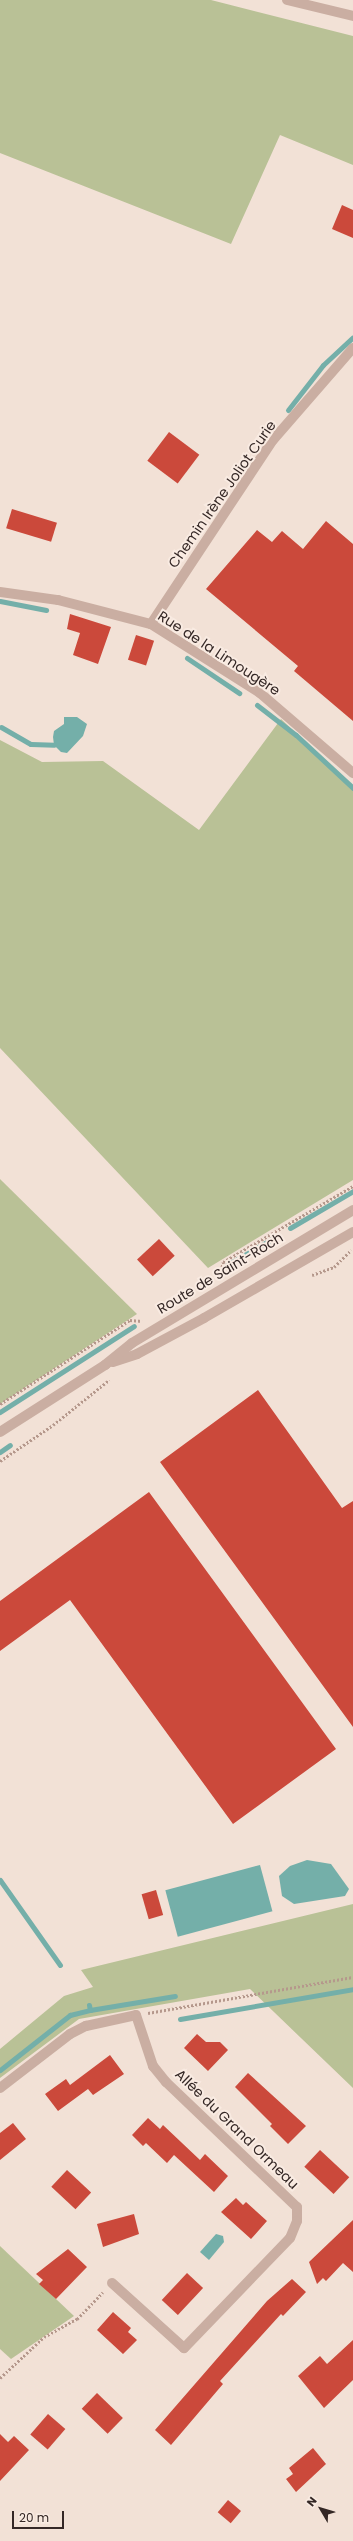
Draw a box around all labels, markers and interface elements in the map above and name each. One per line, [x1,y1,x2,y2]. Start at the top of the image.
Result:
street label: Chemin Irène Joliot Curie [165,417,279,571]
street label: Rue de la Limougère [155,607,283,699]
street label: Route de Saint-Roch [154,1229,286,1317]
street label: Allée du Grand Ormeau [172,2066,302,2192]
north arrow [301,2489,341,2529]
text: N [303,2493,320,2510]
scale bar [14,2503,66,2529]
text: 20 m [19,2509,49,2526]

